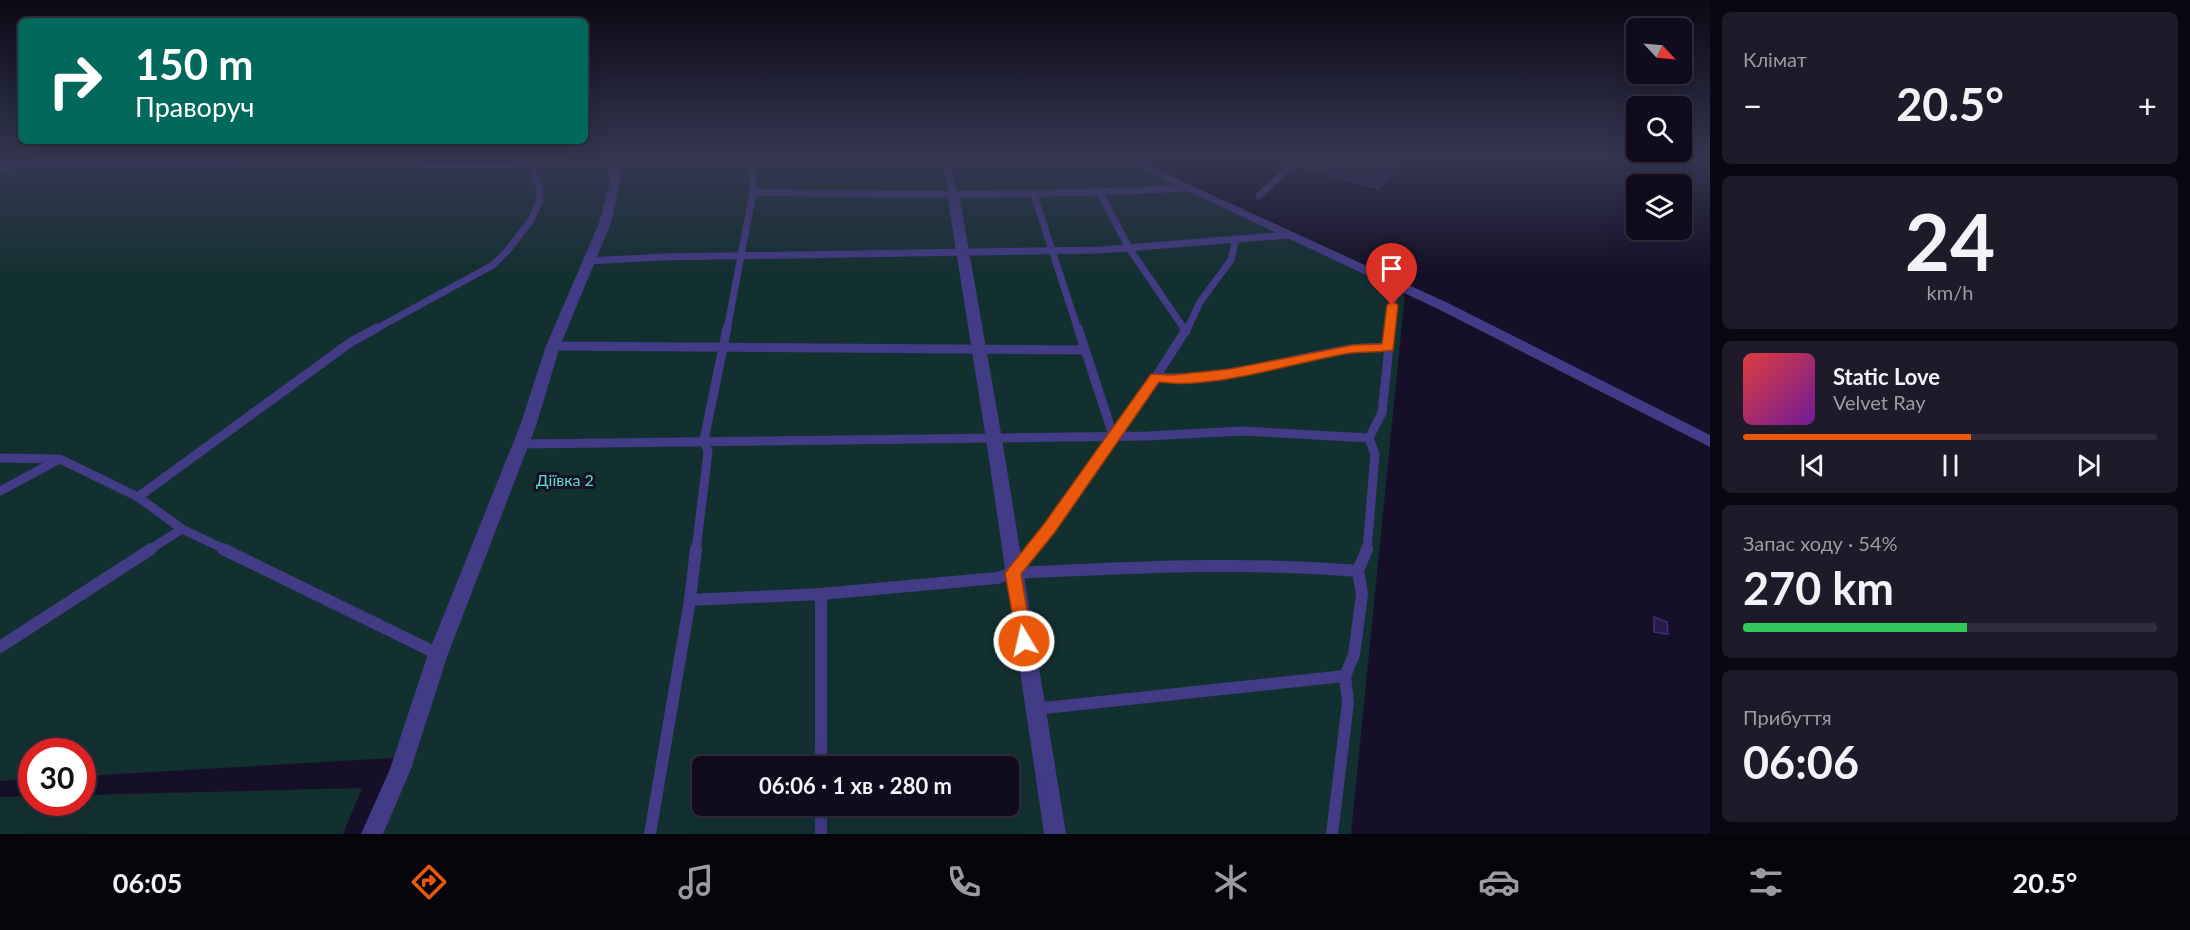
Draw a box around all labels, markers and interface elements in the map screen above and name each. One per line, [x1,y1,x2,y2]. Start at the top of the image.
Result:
north arrow [1626,18,1692,84]
map controls [1626,18,1692,240]
text: 150 m [135,39,253,89]
icon: right [36,42,114,120]
text: Клімат [1743,47,1807,71]
text: 20.5° [1896,77,2004,131]
text: − [1743,85,1762,125]
text: + [2138,85,2157,125]
text: Праворуч [135,90,255,123]
button: search [1626,96,1692,162]
button: layers [1626,174,1692,240]
text: 24 [1905,194,1995,288]
pin [1366,243,1417,305]
icon: arrive [1375,252,1408,285]
text: km/h [1927,280,1973,304]
text: Static Love [1833,363,1940,390]
text: Velvet Ray [1833,390,1926,414]
icon: previous [1796,449,1829,482]
icon: pause [1934,449,1967,482]
icon: next [2072,449,2105,482]
park label: Діївка 2 [536,470,594,489]
text: Запас ходу · 54% [1743,531,1898,555]
text: 270 km [1743,561,1894,615]
position arrow [992,609,1056,673]
text: Прибуття [1743,705,1832,729]
text: 06:06 [1743,735,1859,789]
speed limit sign: 30 [18,738,96,816]
text: 06:06 · 1 хв · 280 m [759,772,952,799]
icon: directions [408,861,450,903]
icon: music [675,861,717,903]
icon: phone [943,861,985,903]
icon: climate [1210,861,1252,903]
icon: car [1478,861,1520,903]
icon: filters [1745,861,1787,903]
text: 06:05 [113,866,182,899]
text: 20.5° [2013,866,2077,899]

